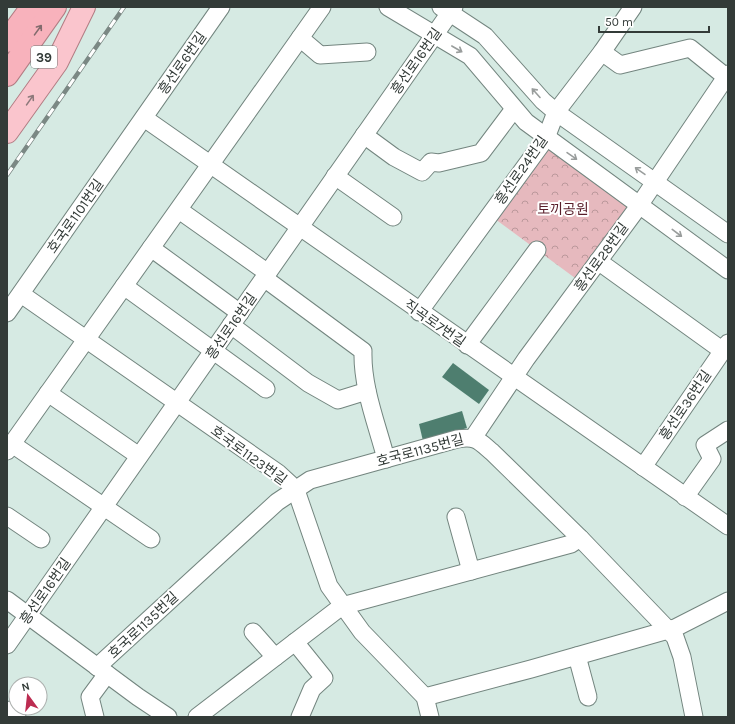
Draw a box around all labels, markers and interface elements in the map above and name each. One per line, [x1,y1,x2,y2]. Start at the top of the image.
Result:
scale bar [599,8,709,34]
text: 50 m [605,15,633,29]
one-way arrow [34,25,42,36]
street label: 흥선로16번길 [387,25,445,98]
street label: 흥선로6번길 [155,29,210,98]
road number: 39 [31,46,57,68]
one-way arrow [451,46,463,54]
one-way arrow [531,88,541,98]
one-way arrow [26,95,34,106]
street label: 흥선로24번길 [491,133,551,208]
one-way arrow [566,152,577,160]
one-way arrow [634,166,645,175]
street label: 호국로1101번길 [44,176,107,257]
park label: 토끼공원 [537,201,589,218]
street label: 흥선로28번길 [571,219,632,295]
one-way arrow [671,228,682,237]
street label: 흥선로16번길 [202,290,260,363]
street label: 직곡로7번길 [401,296,469,351]
street label: 흥선로36번길 [656,367,715,443]
street label: 호국로1123번길 [207,422,290,489]
street label: 호국로1135번길 [375,431,466,470]
street label: 흥선로16번길 [16,555,74,628]
street label: 호국로1135번길 [105,589,182,662]
north arrow [8,676,48,716]
text: N [20,680,31,694]

